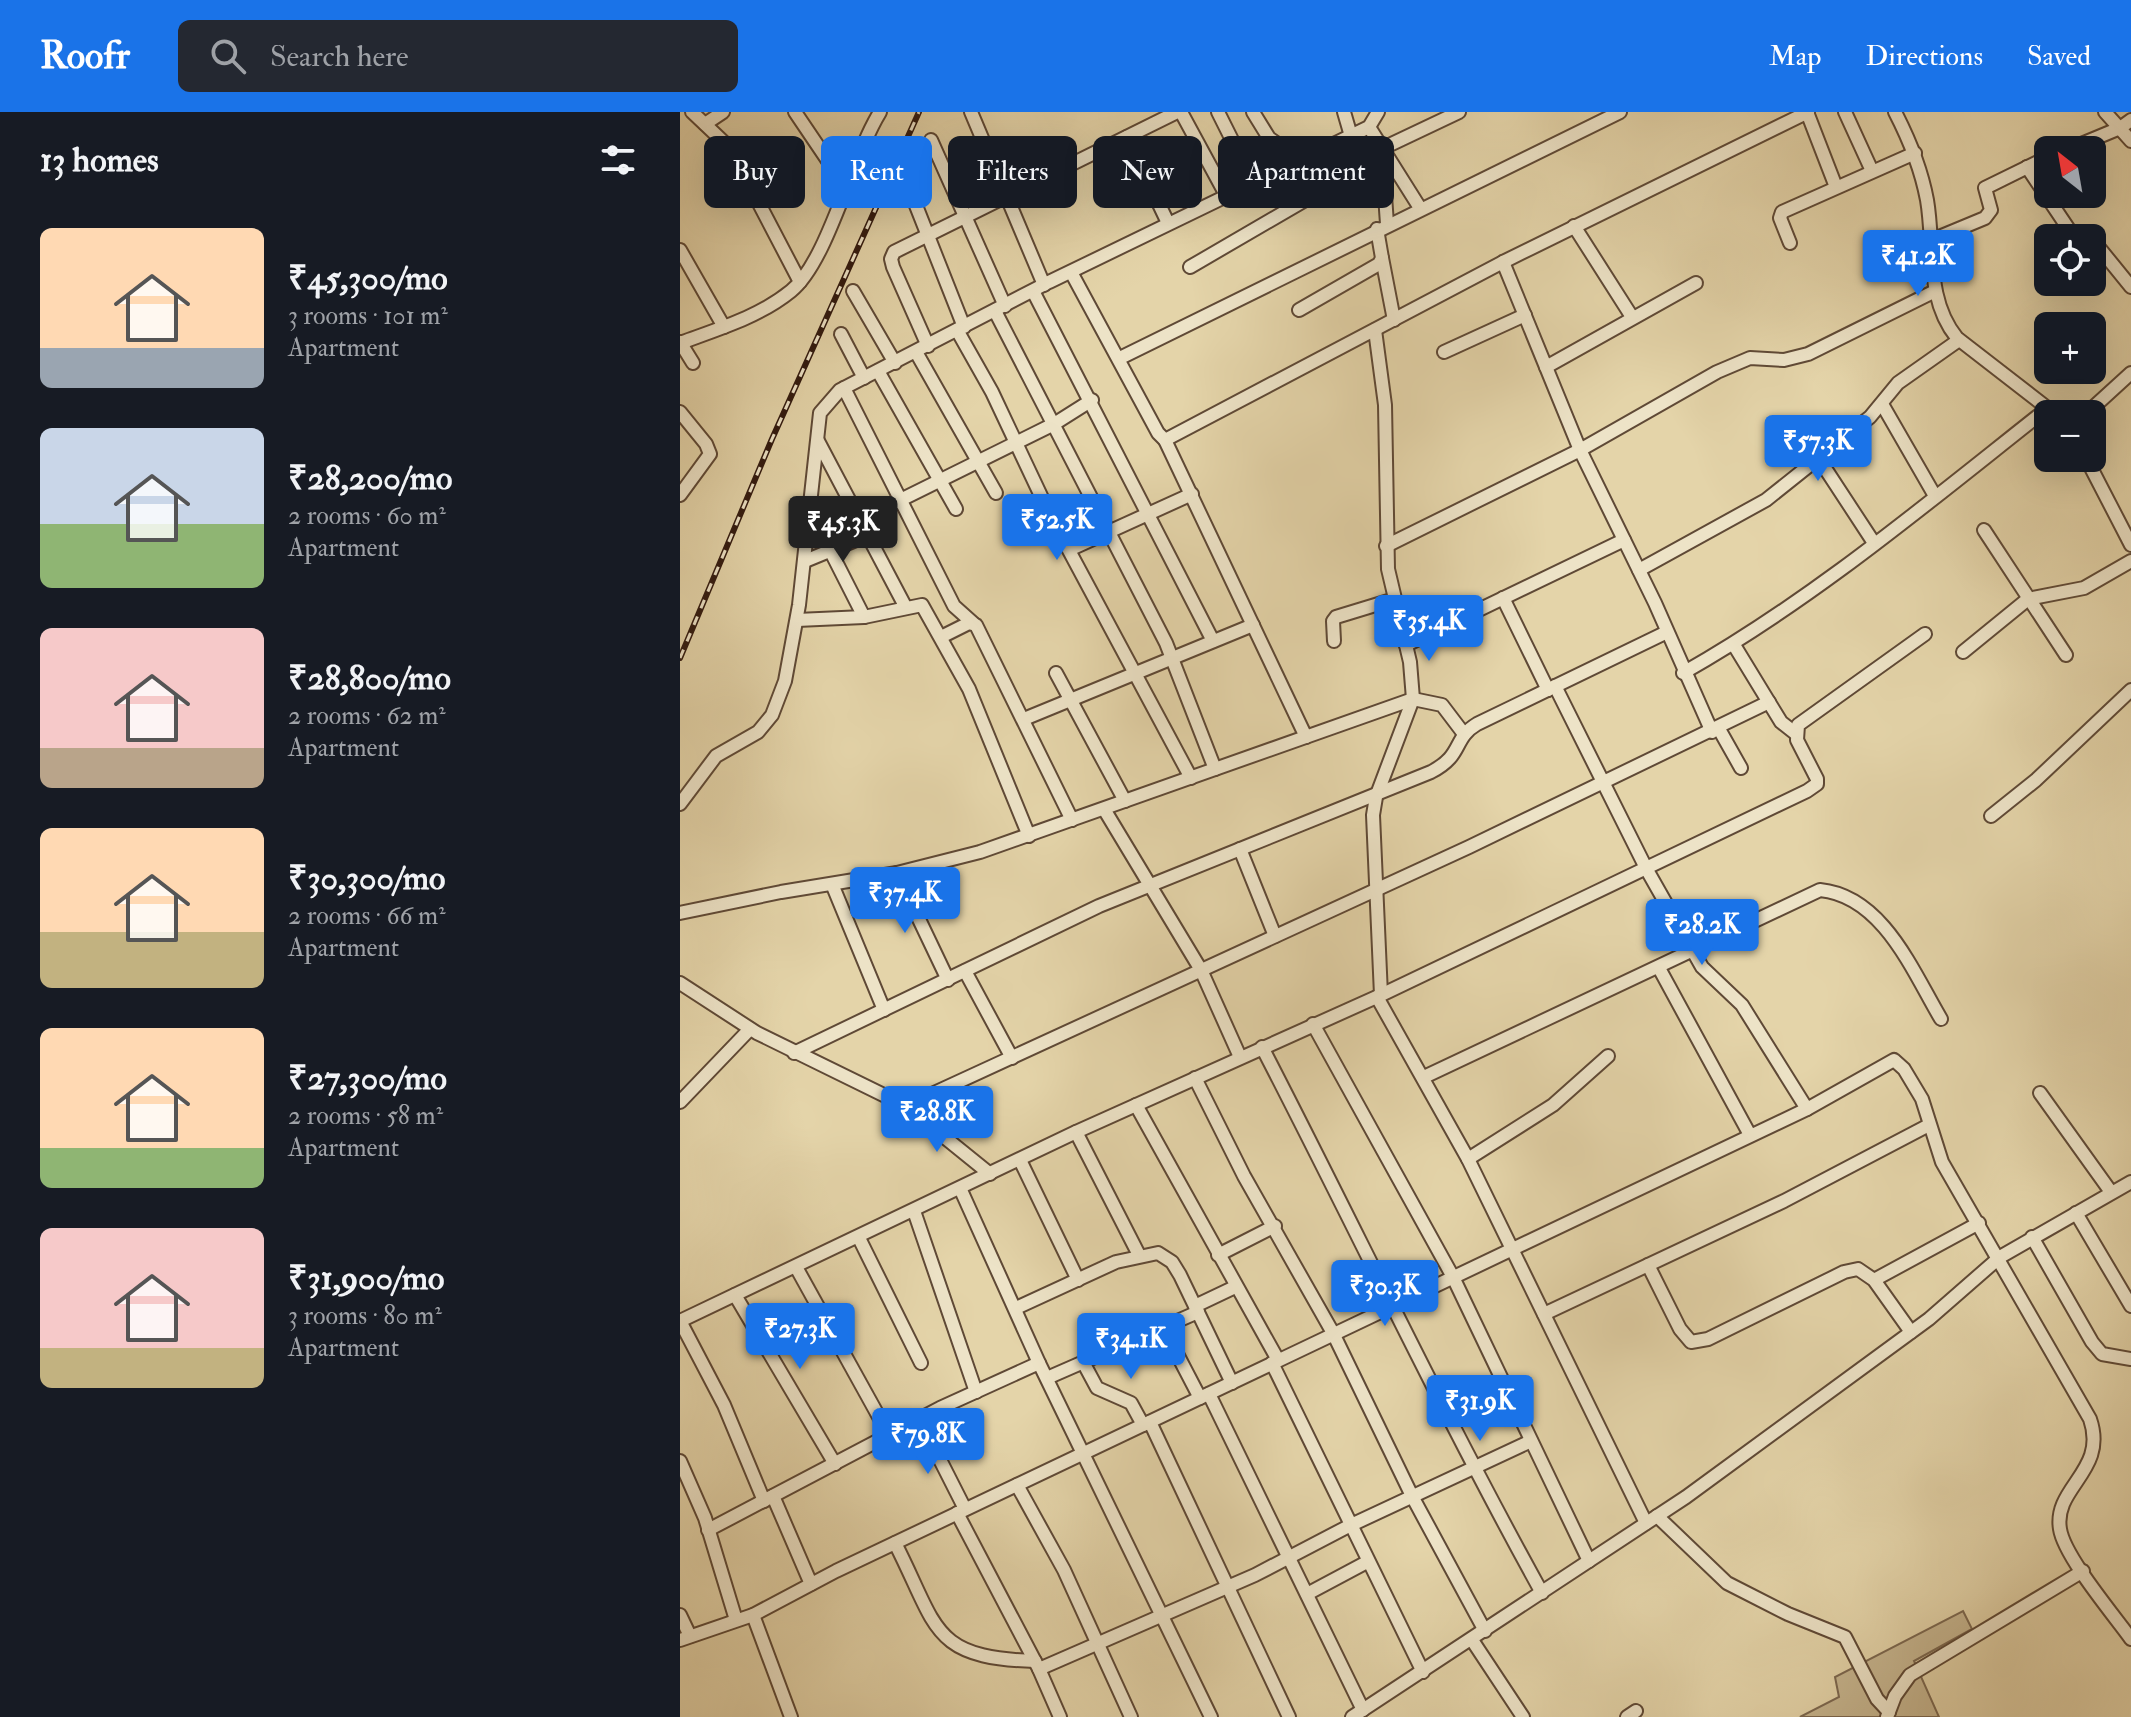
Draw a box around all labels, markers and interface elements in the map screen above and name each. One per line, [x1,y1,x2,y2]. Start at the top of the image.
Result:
search box [178,20,738,92]
text: Roofr [40,32,130,80]
icon: search [206,34,250,78]
text: Search here [270,38,409,75]
text: Map [1769,39,1822,74]
text: Directions [1866,39,1983,74]
text: Saved [2027,39,2091,74]
chip: Buy [704,136,805,208]
chip: Rent [821,136,932,208]
chip: Filters [948,136,1077,208]
chip: New [1093,136,1202,208]
chip: Apartment [1218,136,1394,208]
north arrow [2034,136,2106,208]
map controls [2034,136,2106,472]
icon: filters [596,138,640,182]
text: 13 homes [40,139,159,182]
button: locate [2034,224,2106,296]
pin: ₹41.2K [1853,230,1983,298]
text: ₹41.2K [1881,240,1955,272]
text: ₹45,300/mo [288,257,448,300]
icon: home [104,260,200,356]
text: 3 rooms · 101 m² [288,300,448,332]
button: + [2034,312,2106,384]
text: Apartment [288,332,399,364]
button: − [2034,400,2106,472]
pin: ₹57.3K [1753,415,1883,483]
text: ₹57.3K [1783,425,1853,457]
text: ₹28,200/mo [288,457,452,500]
icon: home [104,460,200,556]
pin: ₹52.5K [992,494,1122,562]
pin: ₹45.3K [778,496,908,564]
text: 2 rooms · 60 m² [288,500,446,532]
text: ₹52.5K [1020,504,1094,536]
text: ₹45.3K [806,506,880,538]
text: Apartment [288,532,399,564]
pin: ₹35.4K [1364,595,1494,663]
text: ₹35.4K [1392,605,1466,637]
text: ₹28,800/mo [288,657,451,700]
icon: home [104,660,200,756]
text: 2 rooms · 62 m² [288,700,446,732]
text: Apartment [288,732,399,764]
text: ₹30,300/mo [288,857,445,900]
icon: home [104,860,200,956]
pin: ₹37.4K [840,867,970,935]
text: ₹37.4K [868,877,942,909]
pin: ₹28.2K [1637,899,1767,967]
text: 2 rooms · 66 m² [288,900,446,932]
text: ₹28.2K [1664,909,1740,941]
text: Apartment [288,932,399,964]
text: ₹27,300/mo [288,1057,447,1100]
icon: home [104,1060,200,1156]
pin: ₹28.8K [872,1086,1002,1154]
text: ₹28.8K [899,1096,975,1128]
text: 2 rooms · 58 m² [288,1100,443,1132]
text: Apartment [288,1132,399,1164]
text: ₹31,900/mo [288,1257,444,1300]
icon: home [104,1260,200,1356]
pin: ₹30.3K [1320,1260,1450,1328]
text: ₹30.3K [1349,1270,1421,1302]
text: 3 rooms · 80 m² [288,1300,442,1332]
pin: ₹27.3K [735,1303,865,1371]
text: ₹27.3K [764,1313,836,1345]
pin: ₹34.1K [1066,1313,1196,1381]
text: ₹34.1K [1095,1323,1167,1355]
text: Apartment [288,1332,399,1364]
pin: ₹31.9K [1415,1375,1545,1443]
text: ₹31.9K [1445,1385,1515,1417]
pin: ₹79.8K [863,1408,993,1476]
text: ₹79.8K [890,1418,966,1450]

